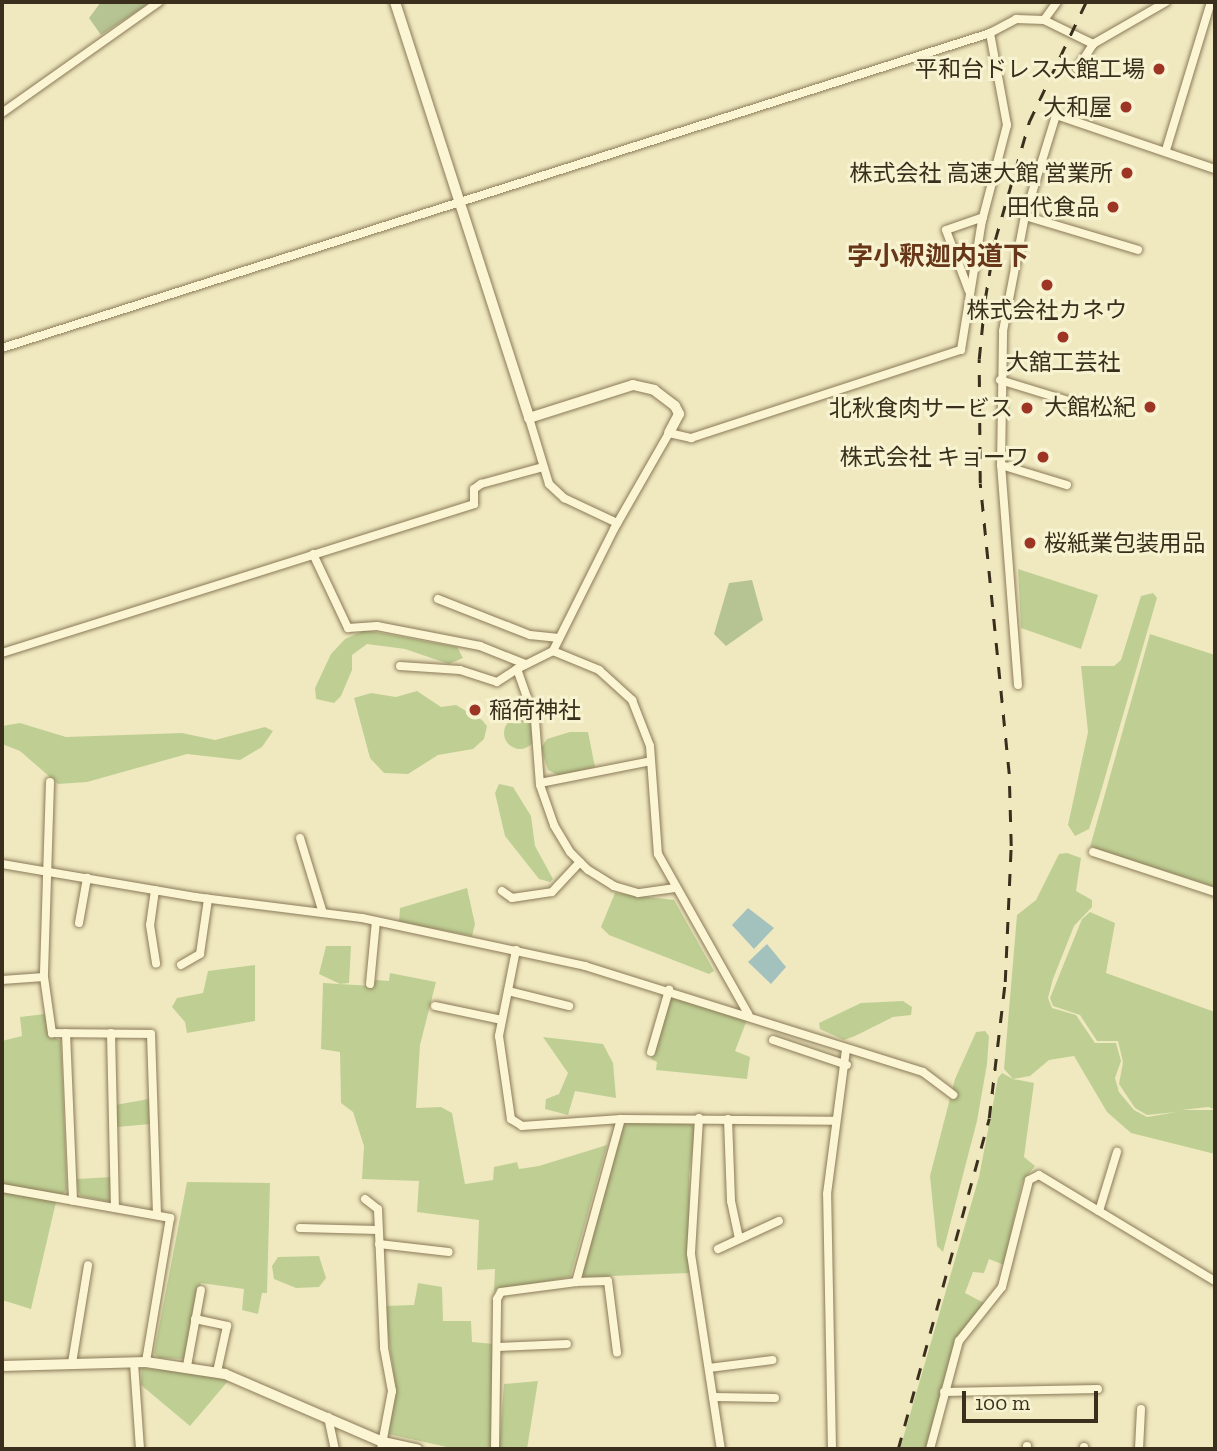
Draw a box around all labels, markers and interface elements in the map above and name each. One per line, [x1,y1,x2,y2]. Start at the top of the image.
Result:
place label: 平和台ドレス大館工場 [915,55,1145,83]
marker: 平和台ドレス大館工場 [1151,61,1167,77]
place label: 大和屋 [1043,93,1112,121]
marker: 大和屋 [1118,99,1134,115]
place label: 株式会社 高速大館 営業所 [850,159,1113,187]
marker: 株式会社 高速大館 営業所 [1119,165,1135,181]
place label: 田代食品 [1007,193,1099,221]
marker: 田代食品 [1105,199,1121,215]
district label: 字小釈迦内道下 [847,241,1029,273]
marker: 株式会社カネウ [1039,277,1055,293]
place label: 株式会社カネウ [967,296,1127,324]
marker: 大舘工芸社 [1055,329,1071,345]
place label: 大舘工芸社 [1006,348,1120,376]
place label: 大館松紀 [1044,393,1136,421]
place label: 北秋食肉サービス [829,394,1013,422]
marker: 大館松紀 [1142,399,1158,415]
marker: 北秋食肉サービス [1019,400,1035,416]
place label: 株式会社 キョーワ [840,443,1029,471]
marker: 株式会社 キョーワ [1035,449,1051,465]
place label: 桜紙業包装用品 [1044,529,1205,557]
marker: 桜紙業包装用品 [1022,535,1038,551]
place label: 稲荷神社 [489,696,581,724]
marker: 稲荷神社 [467,702,483,718]
scale bar [965,1378,1102,1422]
text: 100 m [975,1390,1030,1415]

